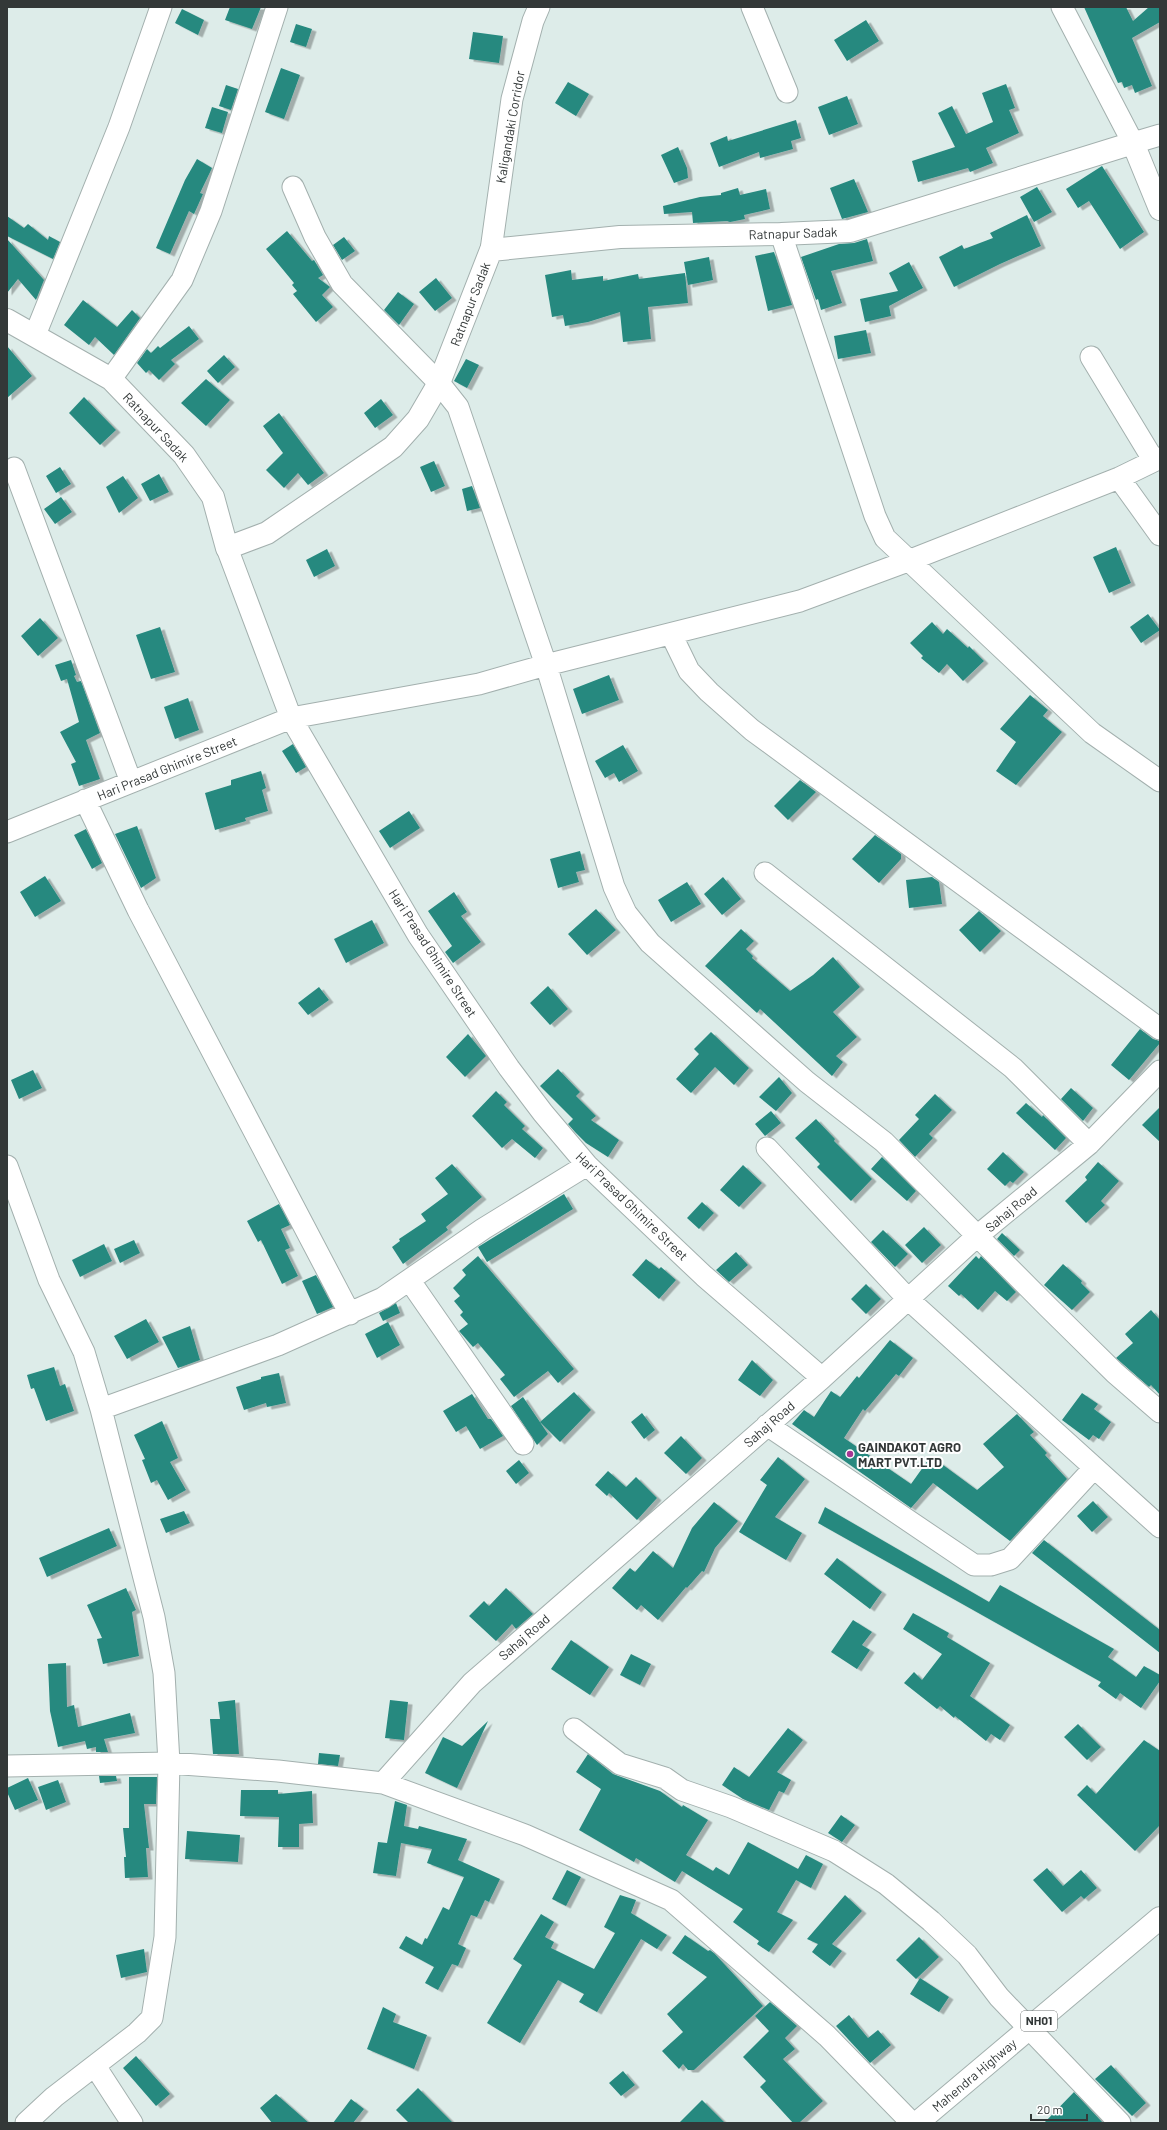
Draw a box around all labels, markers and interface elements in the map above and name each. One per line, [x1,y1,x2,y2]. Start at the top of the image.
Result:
street label: Kaligandaki Corridor [492,69,528,185]
street label: Ratnapur Sadak [748,223,838,243]
street label: Ratnapur Sadak [447,259,494,348]
street label: Ratnapur Sadak [120,389,192,465]
street label: Hari Prasad Ghimire Street [95,733,239,803]
street label: Hari Prasad Ghimire Street [386,886,480,1020]
street label: Hari Prasad Ghimire Street [573,1148,691,1264]
street label: Sahaj Road [982,1183,1040,1235]
street label: Sahaj Road [740,1397,798,1451]
place label: GAINDAKOT AGRO MART PVT.LTD [858,1439,961,1470]
marker: GAINDAKOT AGRO MART PVT.LTD [845,1449,855,1459]
street label: Sahaj Road [495,1610,553,1664]
road number: NH01 [1021,2011,1057,2031]
street label: Mahendra Highway [929,2035,1019,2115]
scale bar [1031,2096,1087,2122]
text: 20 m [1037,2102,1063,2116]

